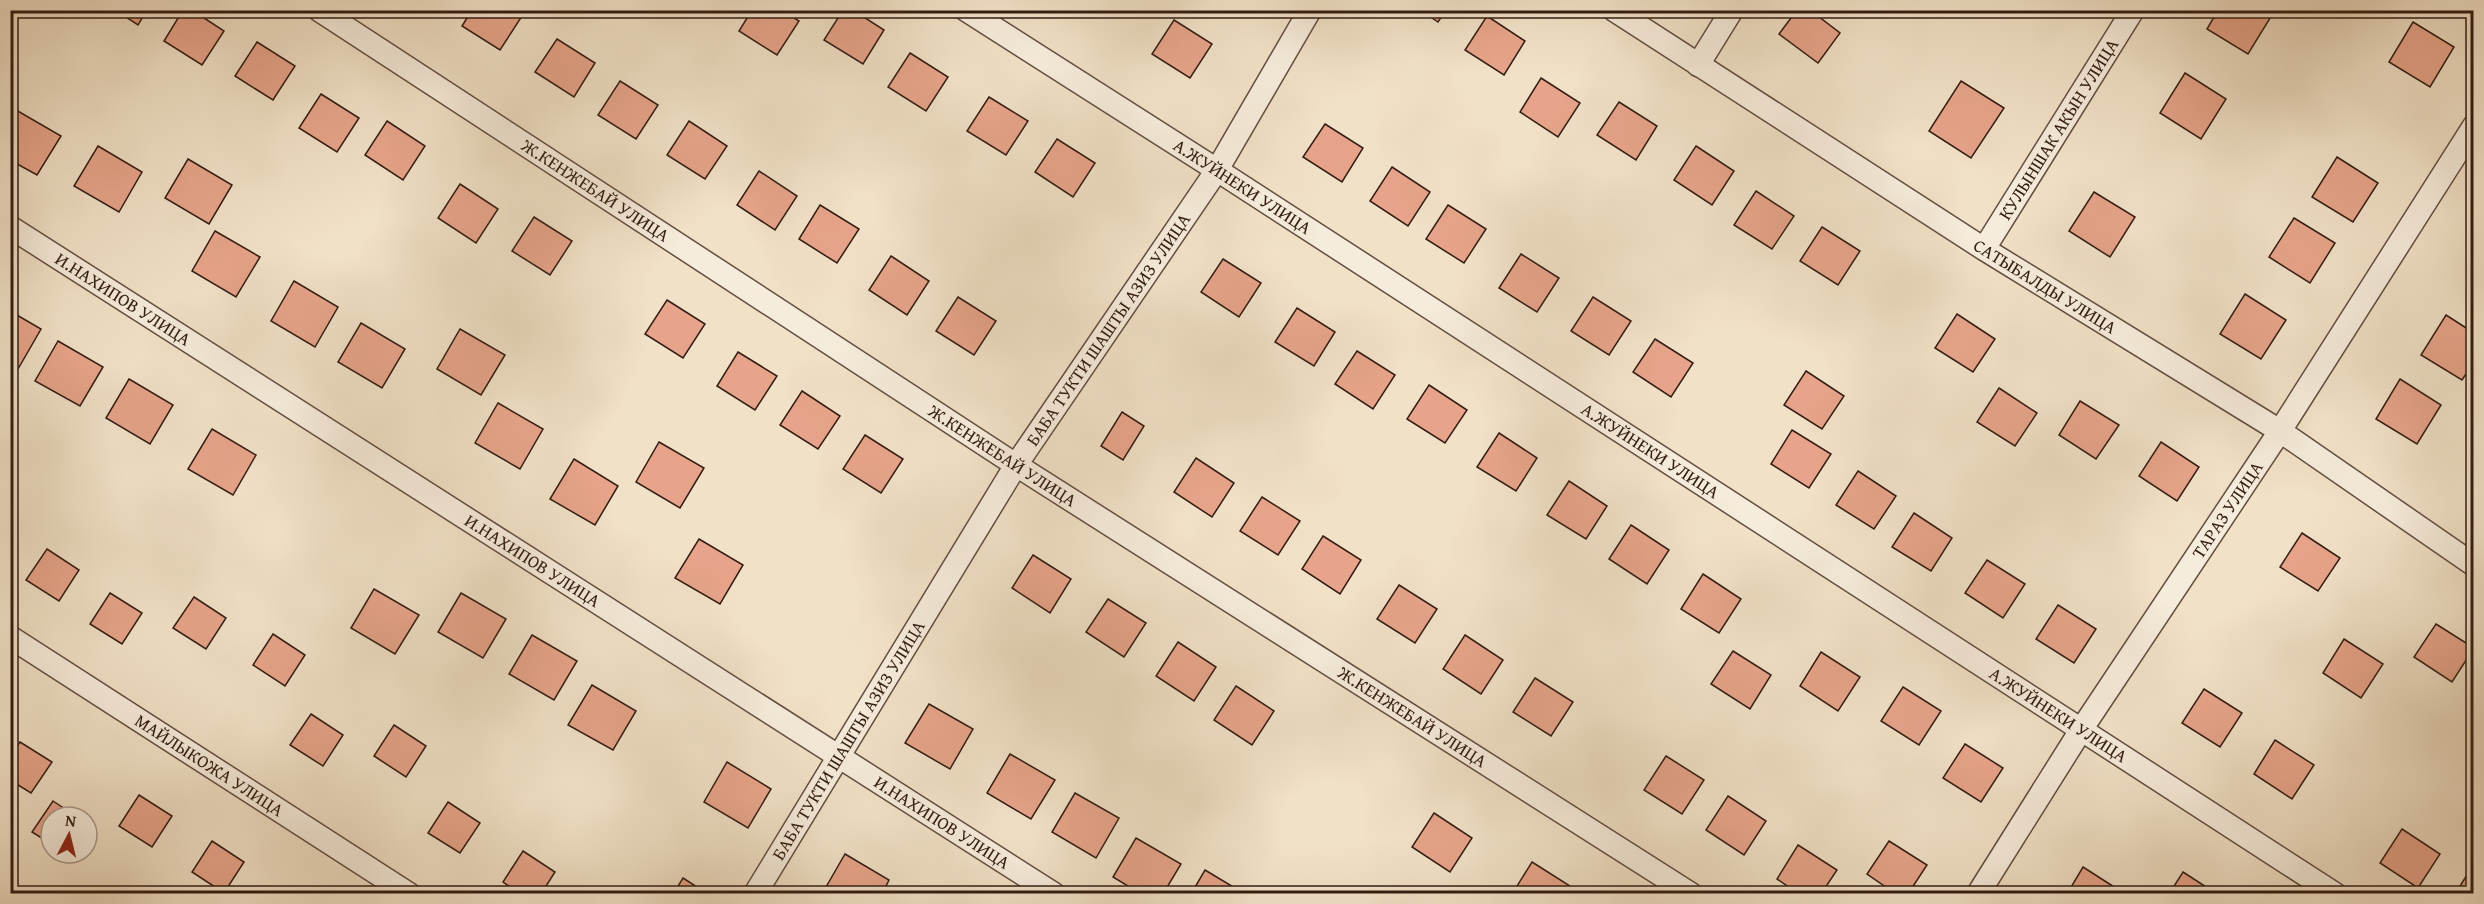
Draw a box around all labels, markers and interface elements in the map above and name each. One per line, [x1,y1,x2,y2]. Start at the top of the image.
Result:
street label: КУЛЫНШАК АКЫН УЛИЦА [1991,33,2125,225]
street label: Ж.КЕНЖЕБАЙ УЛИЦА [515,131,675,248]
street label: А.ЖУЙНЕКИ УЛИЦА [1168,132,1317,241]
street label: БАБА ТУКТИ ШАШТЫ АЗИЗ УЛИЦА [1019,207,1197,451]
street label: САТЫБАЛДЫ УЛИЦА [1968,232,2122,340]
street label: И.НАХИПОВ УЛИЦА [50,245,196,352]
street label: А.ЖУЙНЕКИ УЛИЦА [1576,396,1725,505]
street label: Ж.КЕНЖЕБАЙ УЛИЦА [922,397,1082,513]
street label: ТАРАЗ УЛИЦА [2185,456,2269,564]
street label: И.НАХИПОВ УЛИЦА [460,507,606,614]
street label: БАБА ТУКТИ ШАШТЫ АЗИЗ УЛИЦА [765,615,932,865]
street label: Ж.КЕНЖЕБАЙ УЛИЦА [1332,658,1492,774]
street label: А.ЖУЙНЕКИ УЛИЦА [1984,660,2133,769]
street label: МАЙЛЫКОЖА УЛИЦА [130,707,289,823]
street label: И.НАХИПОВ УЛИЦА [869,769,1016,876]
north arrow [39,805,99,865]
text: N [64,808,78,833]

